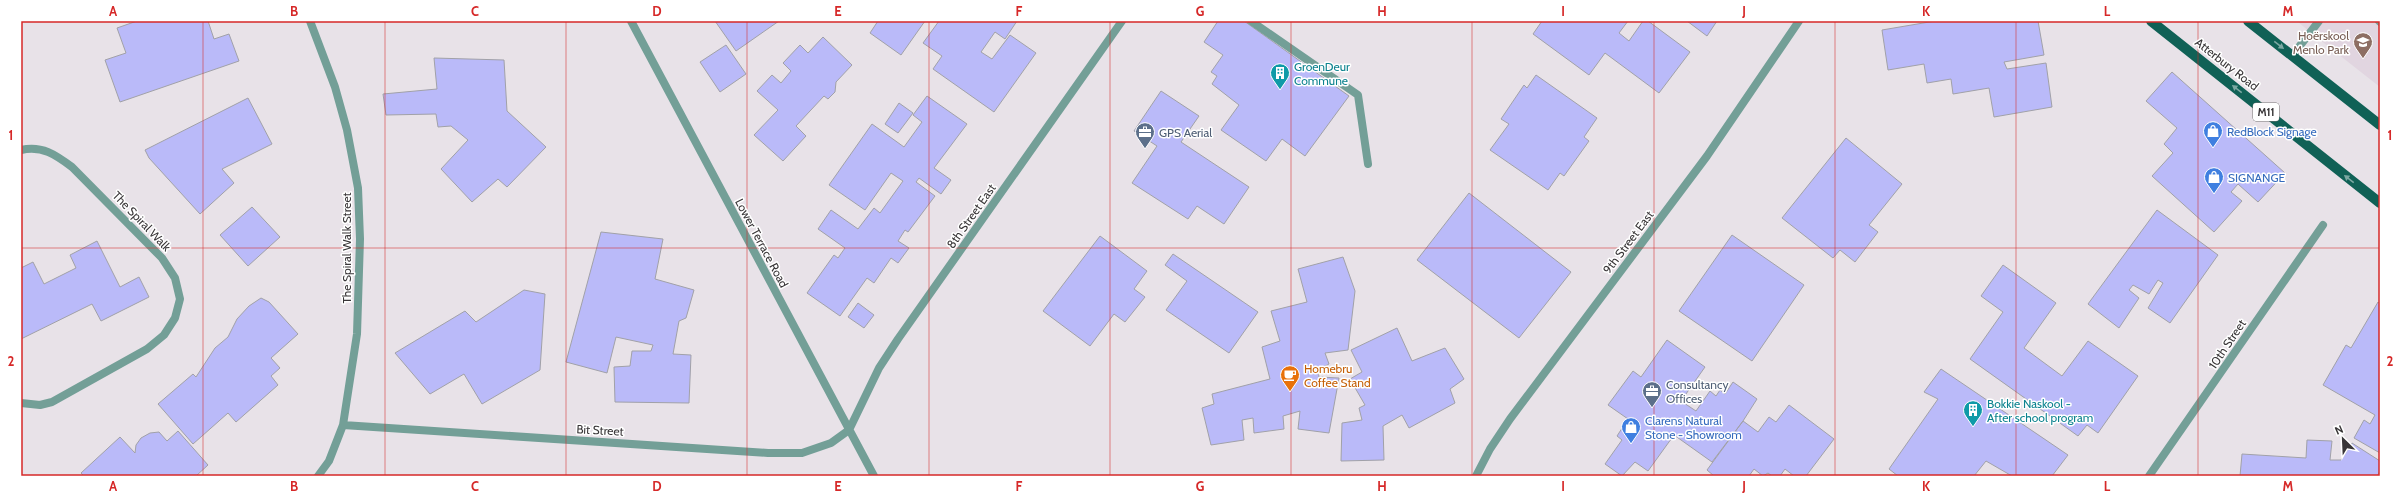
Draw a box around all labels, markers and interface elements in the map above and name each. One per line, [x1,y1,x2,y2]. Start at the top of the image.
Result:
text: A [109,3,118,19]
text: B [290,3,298,19]
text: C [471,3,479,19]
text: D [652,3,662,19]
text: E [834,3,842,19]
text: F [1016,3,1023,19]
text: G [1196,3,1205,19]
text: H [1377,3,1387,19]
text: I [1561,3,1565,19]
text: J [1741,3,1746,19]
text: K [1922,3,1931,19]
text: L [2104,3,2111,19]
text: M [2283,3,2294,19]
place label: Hoërskool Menlo Park [2293,28,2350,57]
school or university icon: Hoërskool Menlo Park [2352,31,2374,59]
street label: Atterbury Road [2192,35,2262,93]
one-way arrow [2273,41,2284,49]
place label: GroenDeur Commune [1294,59,1350,88]
building icon: GroenDeur Commune [1269,62,1291,90]
one-way arrow [2231,85,2242,93]
road number: M11 [2253,103,2279,121]
shop icon: RedBlock Signage [2202,120,2224,148]
office icon: GPS Aerial [1134,121,1156,149]
place label: RedBlock Signage [2227,124,2317,139]
place label: GPS Aerial [1159,125,1212,140]
text: 1 [9,127,13,143]
text: 1 [2388,127,2392,143]
shop icon: SIGNANGE [2203,166,2225,194]
place label: SIGNANGE [2228,170,2285,185]
one-way arrow [2344,174,2355,183]
street label: 8th Street East [943,181,999,251]
street label: The Spiral Walk [110,188,175,255]
street label: The Spiral Walk Street [339,192,354,304]
street label: Lower Terrace Road [732,196,792,290]
street label: 9th Street East [1599,208,1657,276]
street label: 10th Street [2205,316,2249,372]
text: 2 [8,353,15,369]
text: 2 [2387,353,2394,369]
place label: Homebru Coffee Stand [1304,361,1371,390]
cafe icon: Homebru Coffee Stand [1279,364,1301,392]
place label: Consultancy Offices [1666,377,1729,406]
office icon: Consultancy Offices [1641,380,1663,408]
place label: Bokkie Naskool - After school program [1987,396,2093,425]
building icon: Bokkie Naskool - After school program [1962,399,1984,427]
place label: Clarens Natural Stone - Showroom [1645,413,1742,442]
shop icon: Clarens Natural Stone - Showroom [1620,416,1642,444]
north arrow [2323,419,2363,459]
street label: Bit Street [576,421,624,439]
text: N [2333,422,2345,438]
text: A [109,478,118,494]
text: B [290,478,298,494]
text: C [471,478,479,494]
text: D [652,478,662,494]
text: E [834,478,842,494]
text: F [1016,478,1023,494]
text: G [1196,478,1205,494]
text: H [1377,478,1387,494]
text: I [1561,478,1565,494]
text: J [1741,478,1746,494]
text: K [1922,478,1931,494]
text: L [2104,478,2111,494]
text: M [2283,478,2294,494]

